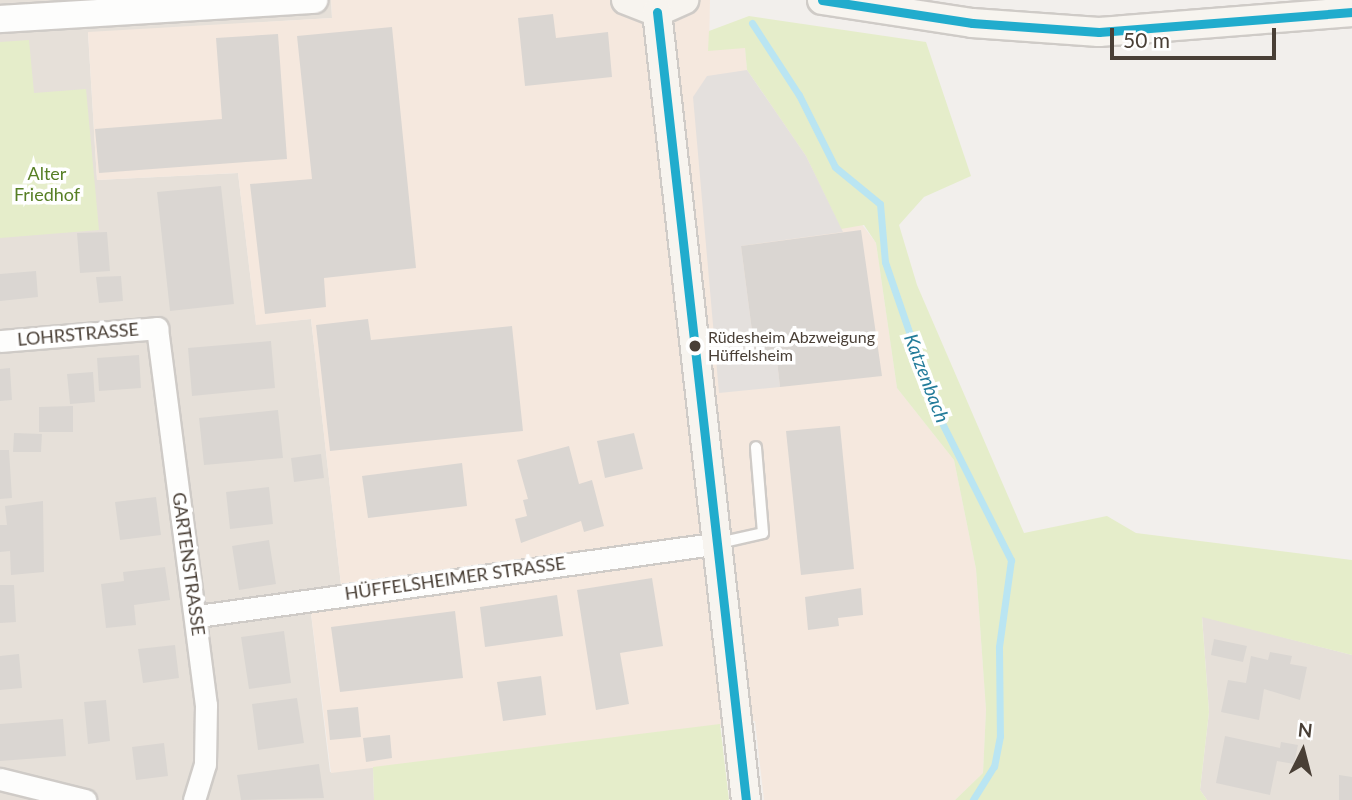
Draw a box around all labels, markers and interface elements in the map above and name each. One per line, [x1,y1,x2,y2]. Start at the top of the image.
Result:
scale bar [1114,14,1280,58]
text: 50 m [1123,27,1170,52]
park label: Alter Friedhof [14,163,80,206]
street label: LOHRSTRASSE [16,318,140,350]
place label: Rüdesheim Abzweigung Hüffelsheim [708,327,876,365]
water label: Katzenbach [900,330,954,426]
marker: Rüdesheim Abzweigung Hüffelsheim [688,339,702,353]
street label: GARTENSTRASSE [168,491,210,637]
street label: HÜFFELSHEIMER STRASSE [343,552,567,604]
north arrow [1268,716,1338,786]
text: N [1297,717,1314,742]

